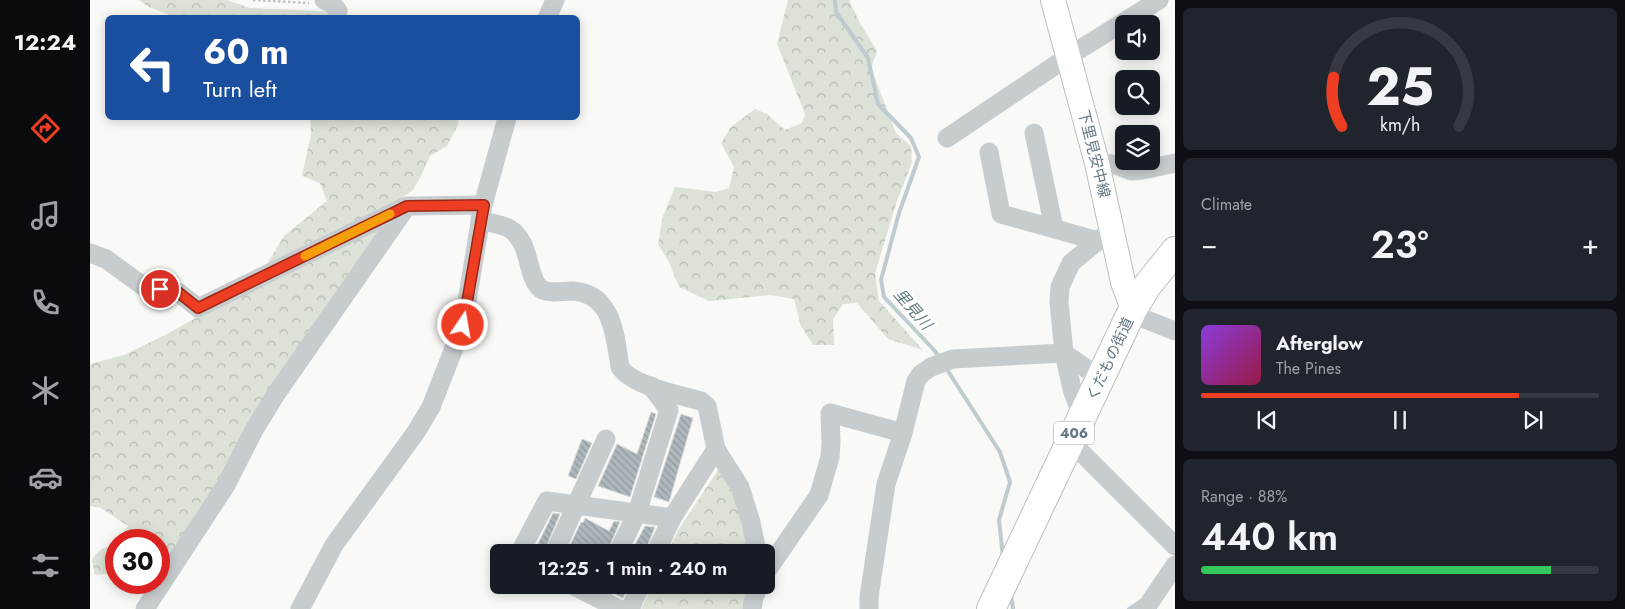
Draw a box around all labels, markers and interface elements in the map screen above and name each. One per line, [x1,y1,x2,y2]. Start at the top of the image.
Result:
map controls [1115,15,1160,170]
button: sound [1115,15,1160,60]
text: 12:24 [14,26,76,58]
text: 60 m [203,27,289,77]
icon: left [120,35,185,100]
text: 25 [1366,49,1434,125]
button: search [1115,70,1160,115]
text: Turn left [203,73,277,105]
street label: 下里見安中線 [1072,108,1116,200]
icon: directions [28,111,63,146]
text: km/h [1380,112,1420,138]
button: layers [1115,125,1160,170]
text: Climate [1201,193,1252,216]
icon: music [28,198,63,233]
text: 23° [1371,217,1428,272]
text: − [1201,224,1218,265]
text: + [1582,224,1599,265]
pin [139,268,181,310]
icon: arrive [146,275,174,303]
water label: 里見川 [889,283,939,336]
icon: phone [28,285,63,320]
position arrow [436,298,488,350]
street label: くだもの街道 [1081,314,1139,404]
text: Afterglow [1276,330,1363,357]
text: The Pines [1276,357,1341,380]
icon: climate [28,373,63,408]
icon: previous [1253,406,1281,434]
icon: pause [1386,406,1414,434]
icon: next [1519,406,1547,434]
road number: 406 [1054,422,1094,444]
icon: car [28,460,63,495]
text: Range · 88% [1201,485,1287,508]
text: 440 km [1201,509,1338,564]
speed limit sign: 30 [105,529,170,594]
icon: filters [28,548,63,583]
text: 12:25 · 1 min · 240 m [538,555,727,582]

